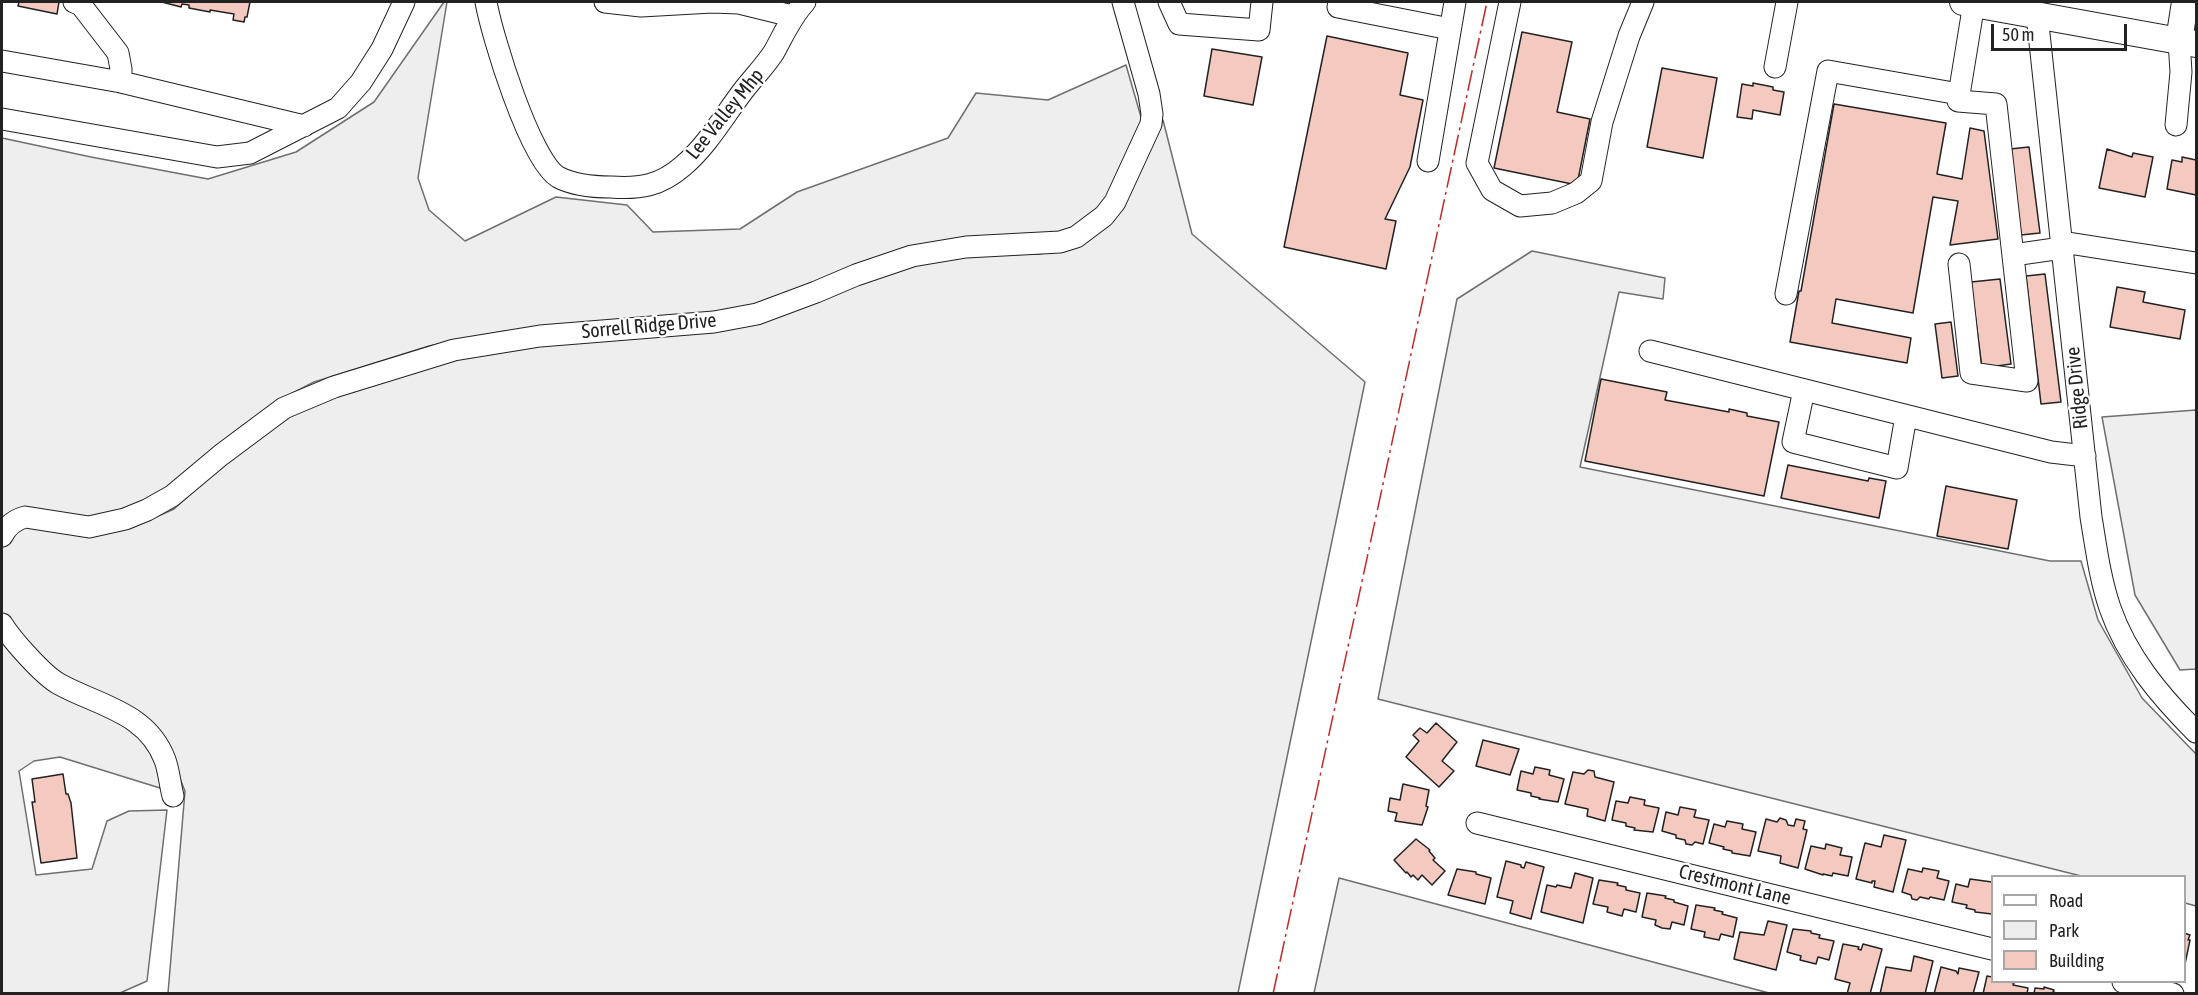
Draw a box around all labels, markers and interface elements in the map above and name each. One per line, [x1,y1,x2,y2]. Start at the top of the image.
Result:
scale bar [1994,12,2130,50]
text: 50 m [2002,24,2034,45]
street label: Lee Valley Mhp [681,64,769,164]
street label: Sorrell Ridge Drive [581,308,717,344]
street label: Ridge Drive [2061,346,2093,430]
street label: Crestmont Lane [1676,859,1794,911]
legend [1991,875,2186,983]
text: Road [2049,890,2083,911]
text: Park [2049,920,2079,941]
text: Building [2049,950,2104,971]

